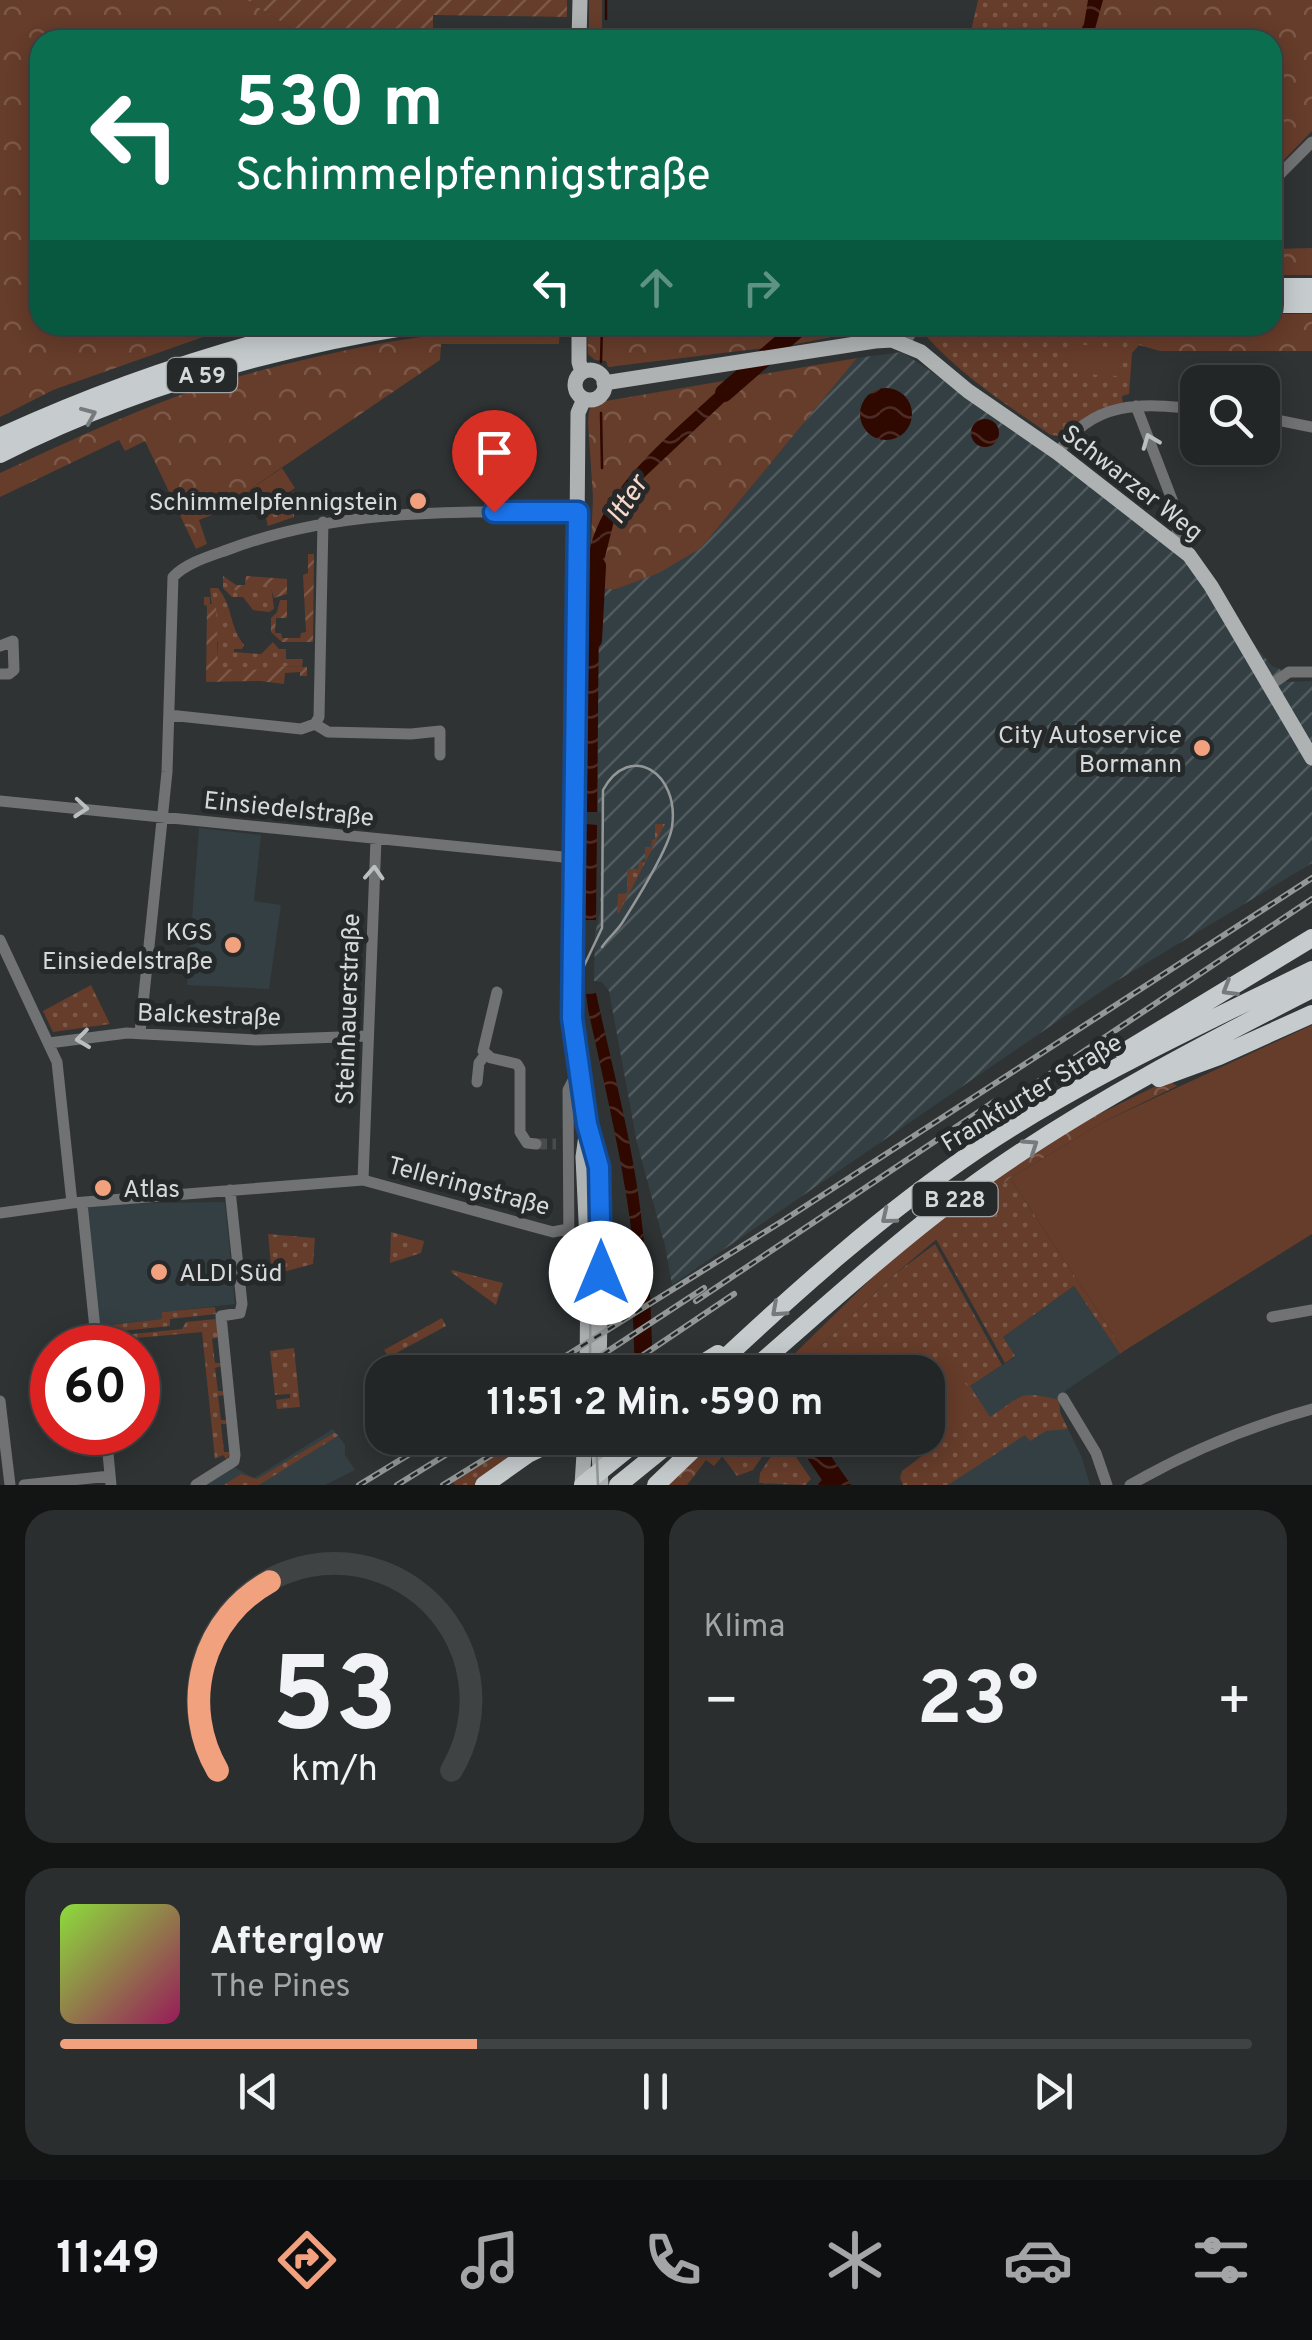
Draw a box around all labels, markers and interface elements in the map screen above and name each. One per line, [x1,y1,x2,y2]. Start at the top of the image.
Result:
text: 530 m [235,62,444,151]
icon: left [70,70,200,200]
text: Schimmelpfennigstraße [235,149,711,206]
icon: left [524,260,579,315]
icon: ahead [629,260,684,315]
icon: right [734,260,789,315]
road number: A 59 [167,358,237,392]
map controls [1180,365,1280,465]
button: search [1180,365,1280,465]
one-way arrow [79,407,97,427]
pin [452,410,537,513]
street label: Schwarzer Weg [1054,419,1208,550]
icon: arrive [467,425,522,480]
one-way arrow [1142,434,1162,451]
water label: Itter [599,467,659,532]
place label: Schimmelpfennigstein [149,488,398,520]
marker: Schimmelpfennigstein [407,490,429,512]
place label: City Autoservice Bormann [998,721,1182,782]
marker: City Autoservice Bormann [1191,737,1213,759]
street label: Einsiedelstraße [202,786,375,836]
one-way arrow [73,797,89,819]
one-way arrow [363,864,384,880]
street label: Steinhauerstraße [331,913,369,1106]
place label: KGS Einsiedelstraße [42,918,213,979]
marker: KGS Einsiedelstraße [222,934,244,956]
one-way arrow [1222,977,1240,996]
street label: Balckestraße [136,998,281,1036]
one-way arrow [74,1028,90,1049]
street label: Frankfurter Straße [936,1028,1129,1161]
one-way arrow [1019,1140,1038,1158]
street label: Telleringstraße [384,1151,553,1225]
place label: Atlas [123,1175,180,1207]
marker: Atlas [92,1177,114,1199]
road number: B 228 [912,1182,998,1216]
one-way arrow [881,1205,899,1223]
position arrow [549,1221,653,1325]
place label: ALDI Süd [179,1259,282,1291]
marker: ALDI Süd [148,1261,170,1283]
one-way arrow [771,1298,790,1316]
speed limit sign: 60 [30,1325,160,1455]
text: 11:51 · 2 Min. · 590 m [487,1380,823,1429]
text: Klima [704,1608,785,1648]
text: 53 [271,1636,397,1768]
text: 23° [917,1656,1039,1751]
text: − [704,1669,739,1739]
text: + [1217,1669,1252,1739]
text: km/h [291,1748,378,1794]
text: Afterglow [210,1919,385,1968]
text: The Pines [210,1968,351,2008]
icon: previous [231,2064,286,2119]
icon: pause [628,2064,683,2119]
icon: next [1026,2064,1081,2119]
icon: directions [272,2225,342,2295]
icon: music [455,2225,525,2295]
icon: phone [638,2225,708,2295]
icon: climate [820,2225,890,2295]
icon: car [1003,2225,1073,2295]
icon: filters [1186,2225,1256,2295]
text: 11:49 [56,2232,160,2289]

